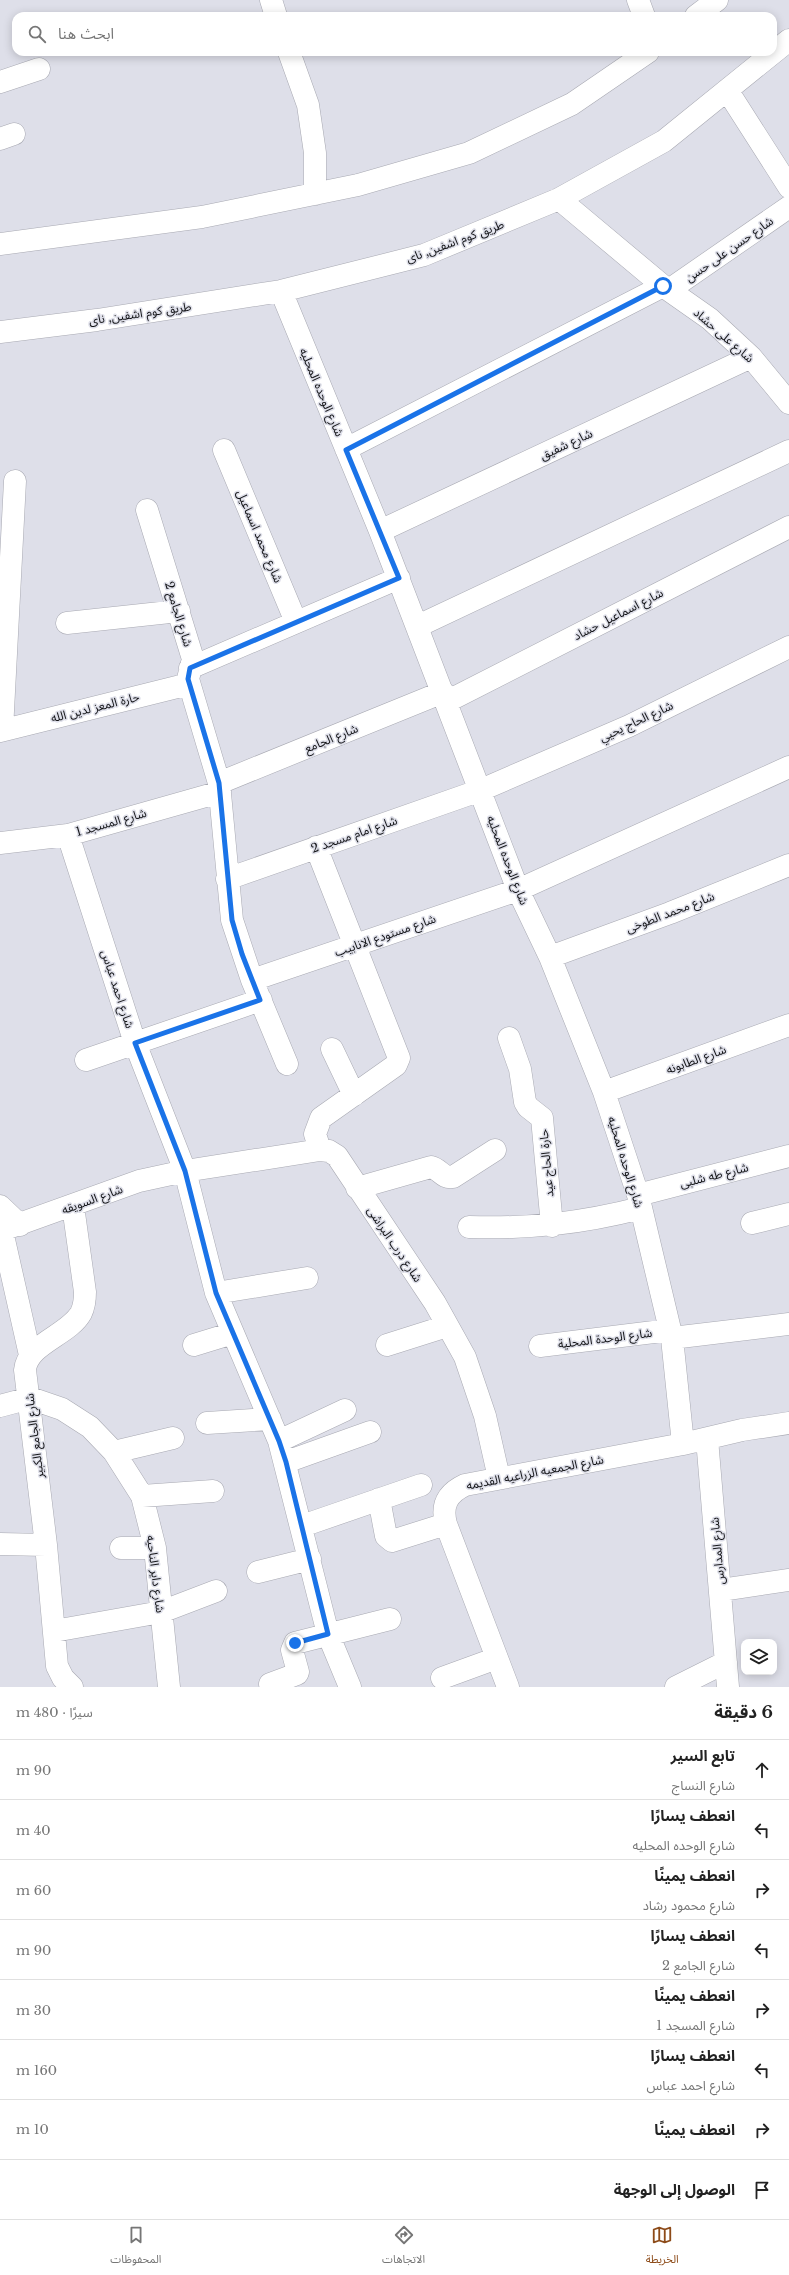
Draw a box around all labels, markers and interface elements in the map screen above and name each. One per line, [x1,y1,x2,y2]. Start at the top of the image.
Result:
search box [12,12,777,56]
icon: search [26,23,48,45]
text: ابحث هنا [58,24,114,43]
street label: شارع حسن على حسن [682,213,777,287]
street label: طريق كوم اشفين, ناى [404,216,507,268]
route start [654,277,672,295]
street label: طريق كوم اشفين, ناى [88,298,192,330]
street label: شارع على حشاد [689,305,757,367]
street label: شارع الوحده المحليه [295,345,347,439]
street label: شارع شفيق [537,425,596,465]
street label: شارع محمد اسماعيل [232,487,286,586]
street label: شارع الجامع 2 [160,580,196,649]
street label: شارع اسماعيل حشاد [571,585,666,645]
street label: حارة المعز لدين الله [49,689,141,725]
street label: شارع الحاج يحيي [597,697,676,747]
street label: شارع الجامع [302,720,361,757]
street label: شارع المسجد 1 [74,805,149,841]
street label: شارع امام مسجد 2 [309,812,400,858]
street label: شارع الوحده المحليه [482,813,532,908]
street label: شارع محمد الطوخى [624,888,717,938]
street label: شارع مستودع الانابيب [332,911,438,961]
street label: شارع احمد عباس [96,948,138,1031]
street label: شارع الطابونه [664,1041,729,1079]
street label: شارع الوحده المحليه [603,1115,647,1210]
street label: حارة الحاج عيد [536,1128,558,1197]
street label: شارع طه شلبى [678,1159,750,1193]
street label: شارع السويقه [59,1181,125,1219]
street label: شارع درب البراشى [363,1203,426,1286]
street label: شارع الوحدة المحلية [557,1325,653,1353]
street label: شارع الجامع الكبير [21,1392,49,1480]
street label: شارع الجمعيه الزراعيه القديمه [465,1451,605,1495]
street label: شارع المدارس [707,1517,729,1585]
street label: شارع داير الناحيه [142,1534,168,1614]
route end [286,1634,304,1652]
map controls [741,1639,777,1675]
button: layers [741,1639,777,1675]
text: 6 دقيقة [714,1702,773,1723]
text: سيرًا · 480 m [16,1704,93,1721]
text: تابع السير [671,1746,735,1765]
icon: ahead [751,1759,773,1781]
text: 90 m [16,1762,51,1779]
text: شارع النساج [672,1777,735,1794]
text: انعطف يسارًا [650,1806,735,1825]
icon: left [751,1819,773,1841]
text: 40 m [16,1822,51,1839]
text: شارع الوحده المحليه [632,1837,735,1854]
text: انعطف يمينًا [654,1866,735,1885]
icon: right [751,1879,773,1901]
text: 60 m [16,1882,51,1899]
text: شارع محمود رشاد [643,1897,735,1914]
text: انعطف يسارًا [650,1926,735,1945]
icon: left [751,1939,773,1961]
text: 90 m [16,1942,51,1959]
text: شارع الجامع 2 [662,1957,735,1974]
text: انعطف يمينًا [654,1986,735,2005]
icon: right [751,1999,773,2021]
text: 30 m [16,2002,51,2019]
text: شارع المسجد 1 [656,2017,735,2034]
text: انعطف يسارًا [650,2046,735,2065]
icon: left [751,2059,773,2081]
text: 160 m [16,2062,57,2079]
text: شارع احمد عباس [647,2077,735,2094]
icon: right [751,2119,773,2141]
text: انعطف يمينًا [654,2120,735,2139]
text: 10 m [16,2121,49,2138]
icon: arrive [751,2179,773,2201]
text: الوصول إلى الوجهة [614,2180,735,2199]
tab: المحفوظات [110,2224,161,2271]
tab: الاتجاهات [382,2224,425,2271]
tab: الخريطة [646,2224,679,2271]

